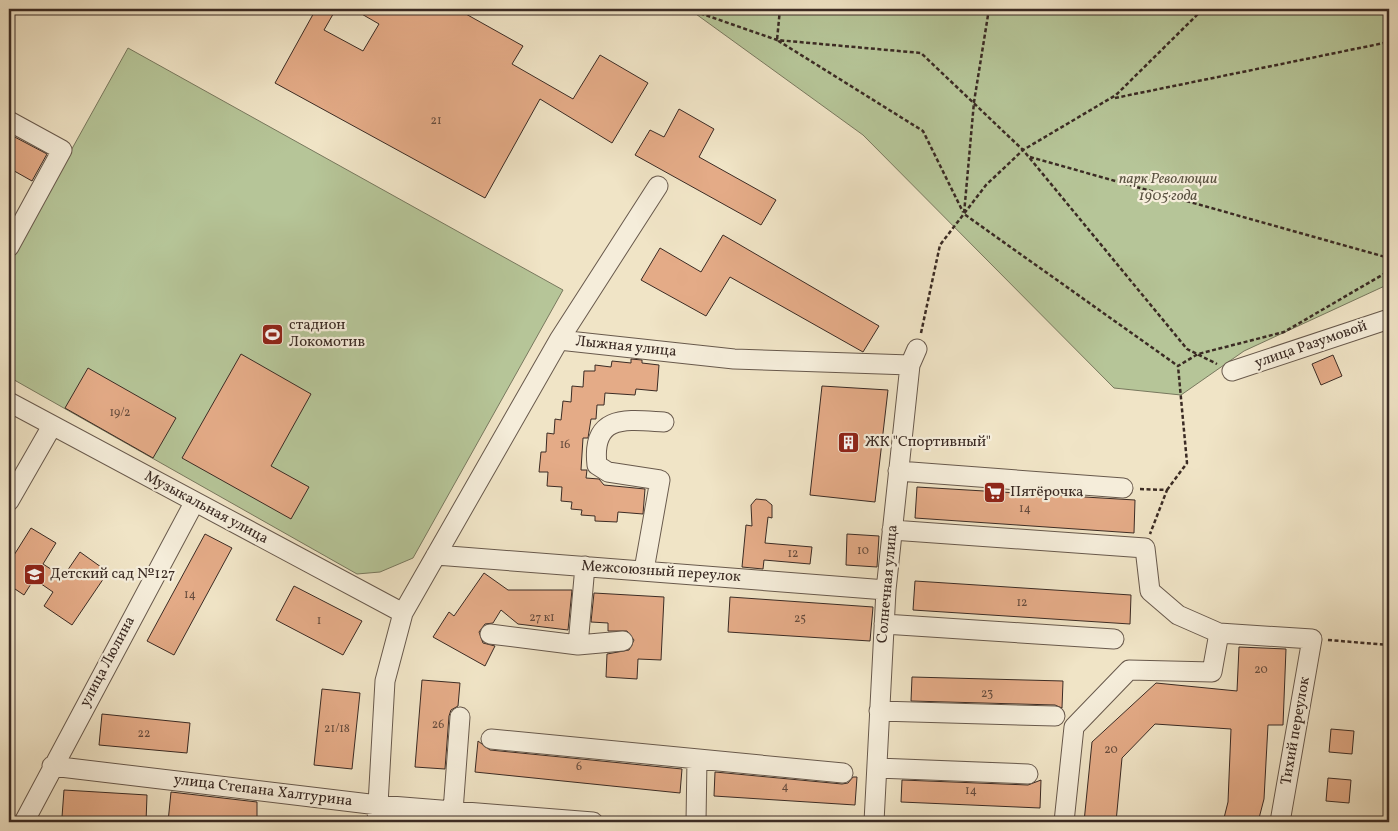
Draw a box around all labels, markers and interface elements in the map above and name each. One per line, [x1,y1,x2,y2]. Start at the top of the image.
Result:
house number: 21 [430,113,442,129]
park label: парк Революции 1905 года [1119,169,1218,207]
place label: стадион Локомотив [289,315,365,353]
street label: улица Разумовой [1252,316,1370,374]
sports icon: стадион Локомотив [261,322,285,346]
street label: Лыжная улица [574,331,678,363]
house number: 19/2 [109,405,131,421]
building icon: ЖК "Спортивный" [837,430,861,454]
place label: ЖК "Спортивный" [865,432,991,453]
house number: 16 [560,437,570,453]
street label: Музыкальная улица [140,466,272,550]
supermarket icon: Пятёрочка [982,480,1006,504]
place label: Пятёрочка [1010,482,1084,503]
house number: 14 [1019,501,1031,517]
street label: Солнечная улица [872,524,904,644]
house number: 10 [857,543,869,559]
house number: 12 [787,546,799,562]
street label: Межсоюзный переулок [580,556,742,588]
school or university icon: Детский сад №127 [22,562,46,586]
place label: Детский сад №127 [50,564,175,585]
house number: 14 [184,587,196,603]
house number: 12 [1016,595,1028,611]
house number: 27 к1 [529,610,555,626]
house number: 25 [794,611,806,627]
street label: улица Люлина [75,613,141,711]
house number: 1 [317,613,321,629]
house number: 20 [1254,662,1268,678]
street label: Тихий переулок [1276,675,1316,787]
house number: 23 [981,686,993,702]
house number: 26 [432,717,444,733]
house number: 21/18 [324,721,350,737]
house number: 22 [138,726,150,742]
house number: 20 [1104,742,1118,758]
house number: 6 [576,759,582,775]
street label: улица Степана Халтурина [172,770,354,812]
house number: 4 [781,779,789,795]
house number: 14 [965,783,977,799]

